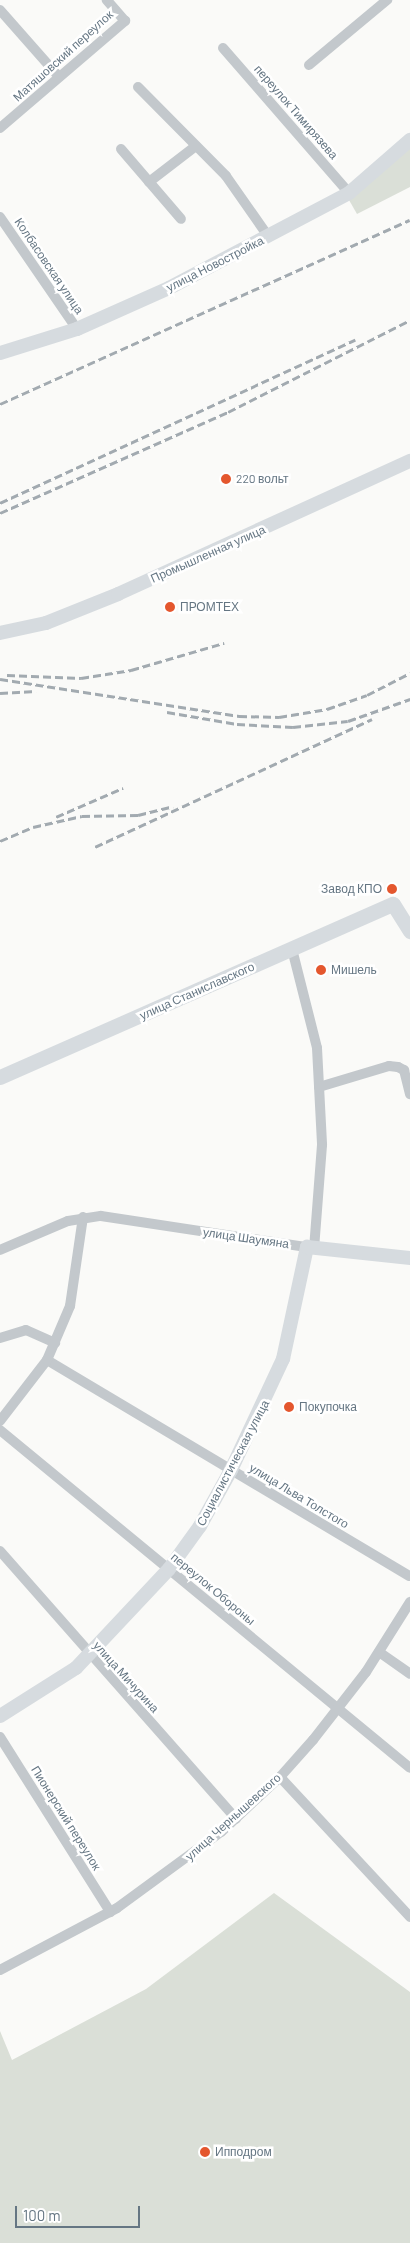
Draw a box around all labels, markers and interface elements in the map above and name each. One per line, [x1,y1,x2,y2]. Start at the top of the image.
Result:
street label: Матяшовский переулок [10,7,116,105]
street label: переулок Тимирязева [251,62,341,162]
street label: Колбасовская улица [11,215,87,317]
street label: улица Новостройка [164,233,266,295]
place label: 220 вольт [236,472,289,486]
marker: 220 вольт [220,473,232,485]
street label: Промышленная улица [148,522,268,586]
place label: ПРОМТЕХ [180,600,239,614]
marker: ПРОМТЕХ [164,601,176,613]
place label: Завод КПО [321,882,382,896]
marker: Завод КПО [386,883,398,895]
street label: улица Станиславского [137,959,257,1023]
place label: Мишель [331,963,377,977]
marker: Мишель [315,964,327,976]
street label: улица Шаумяна [202,1225,290,1251]
street label: Социалистическая улица [194,1398,272,1528]
place label: Покупочка [299,1400,357,1414]
marker: Покупочка [283,1401,295,1413]
street label: улица Льва Толстого [247,1461,351,1531]
street label: переулок Обороны [168,1550,258,1628]
street label: улица Мичурина [90,1638,162,1716]
street label: Пионерский переулок [28,1763,104,1873]
street label: улица Чернышевского [182,1770,284,1864]
place label: Ипподром [215,2145,272,2159]
marker: Ипподром [199,2146,211,2158]
scale bar [18,2196,142,2228]
text: 100 m [23,2206,61,2224]

